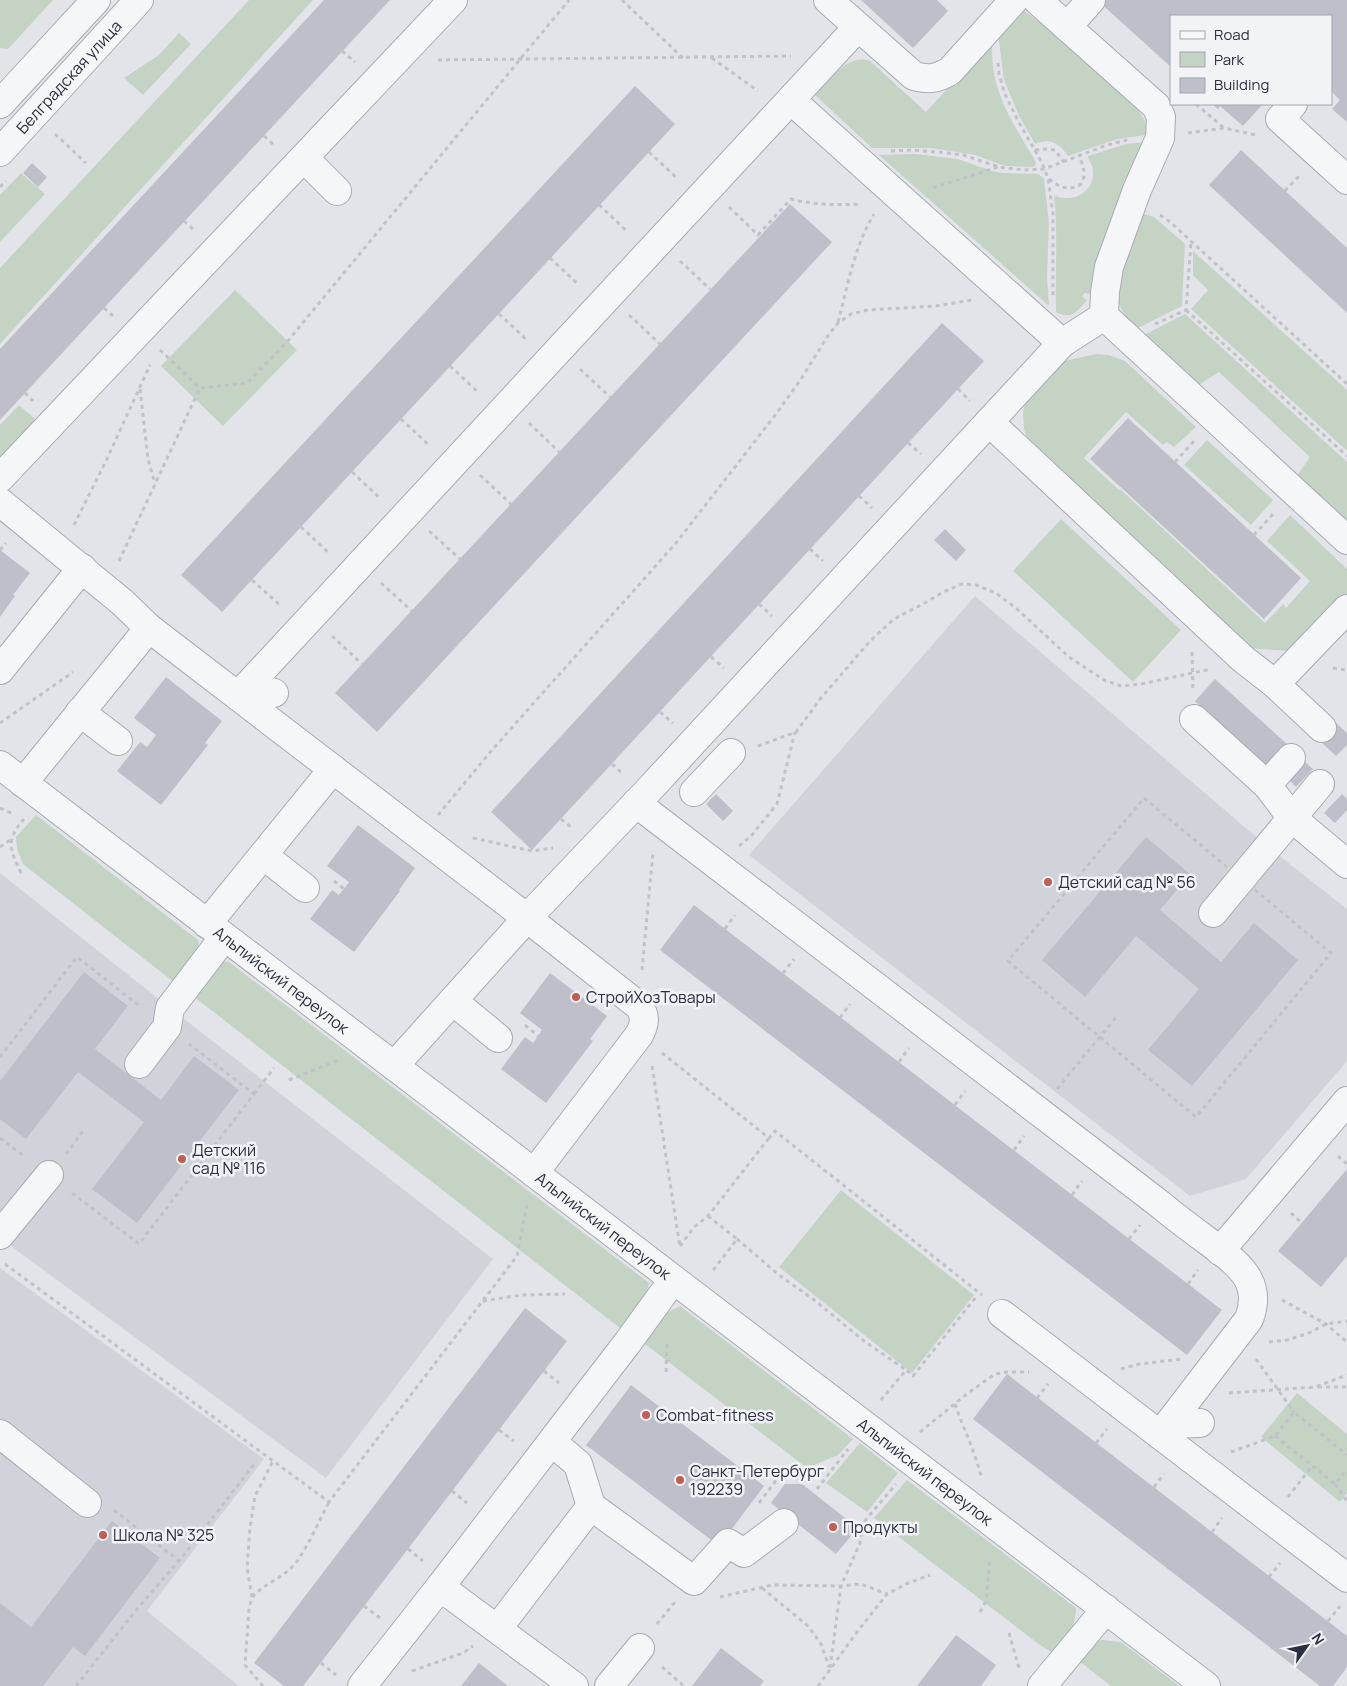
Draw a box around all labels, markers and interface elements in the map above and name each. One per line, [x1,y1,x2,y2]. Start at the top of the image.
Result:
street label: Белградская улица [11,15,126,138]
legend [1170,15,1332,105]
text: Road [1214,24,1250,45]
text: Park [1214,49,1244,70]
text: Building [1214,74,1269,95]
place label: Детский сад № 56 [1058,871,1196,893]
marker: Детский сад № 56 [1042,876,1054,888]
street label: Альпийский переулок [209,921,354,1039]
place label: СтройХозТовары [586,986,716,1008]
marker: СтройХозТовары [570,991,582,1003]
place label: Детский сад № 116 [192,1139,266,1179]
marker: Детский сад № 116 [176,1153,188,1165]
street label: Альпийский переулок [531,1167,676,1285]
place label: Combat-fitness [656,1404,774,1426]
marker: Combat-fitness [640,1409,652,1421]
street label: Альпийский переулок [853,1413,998,1531]
place label: Санкт-Петербург 192239 [690,1460,825,1500]
marker: Санкт-Петербург 192239 [674,1474,686,1486]
place label: Продукты [843,1516,918,1538]
marker: Продукты [827,1521,839,1533]
place label: Школа № 325 [113,1524,214,1546]
marker: Школа № 325 [97,1529,109,1541]
north arrow [1282,1621,1332,1671]
text: N [1308,1629,1329,1648]

